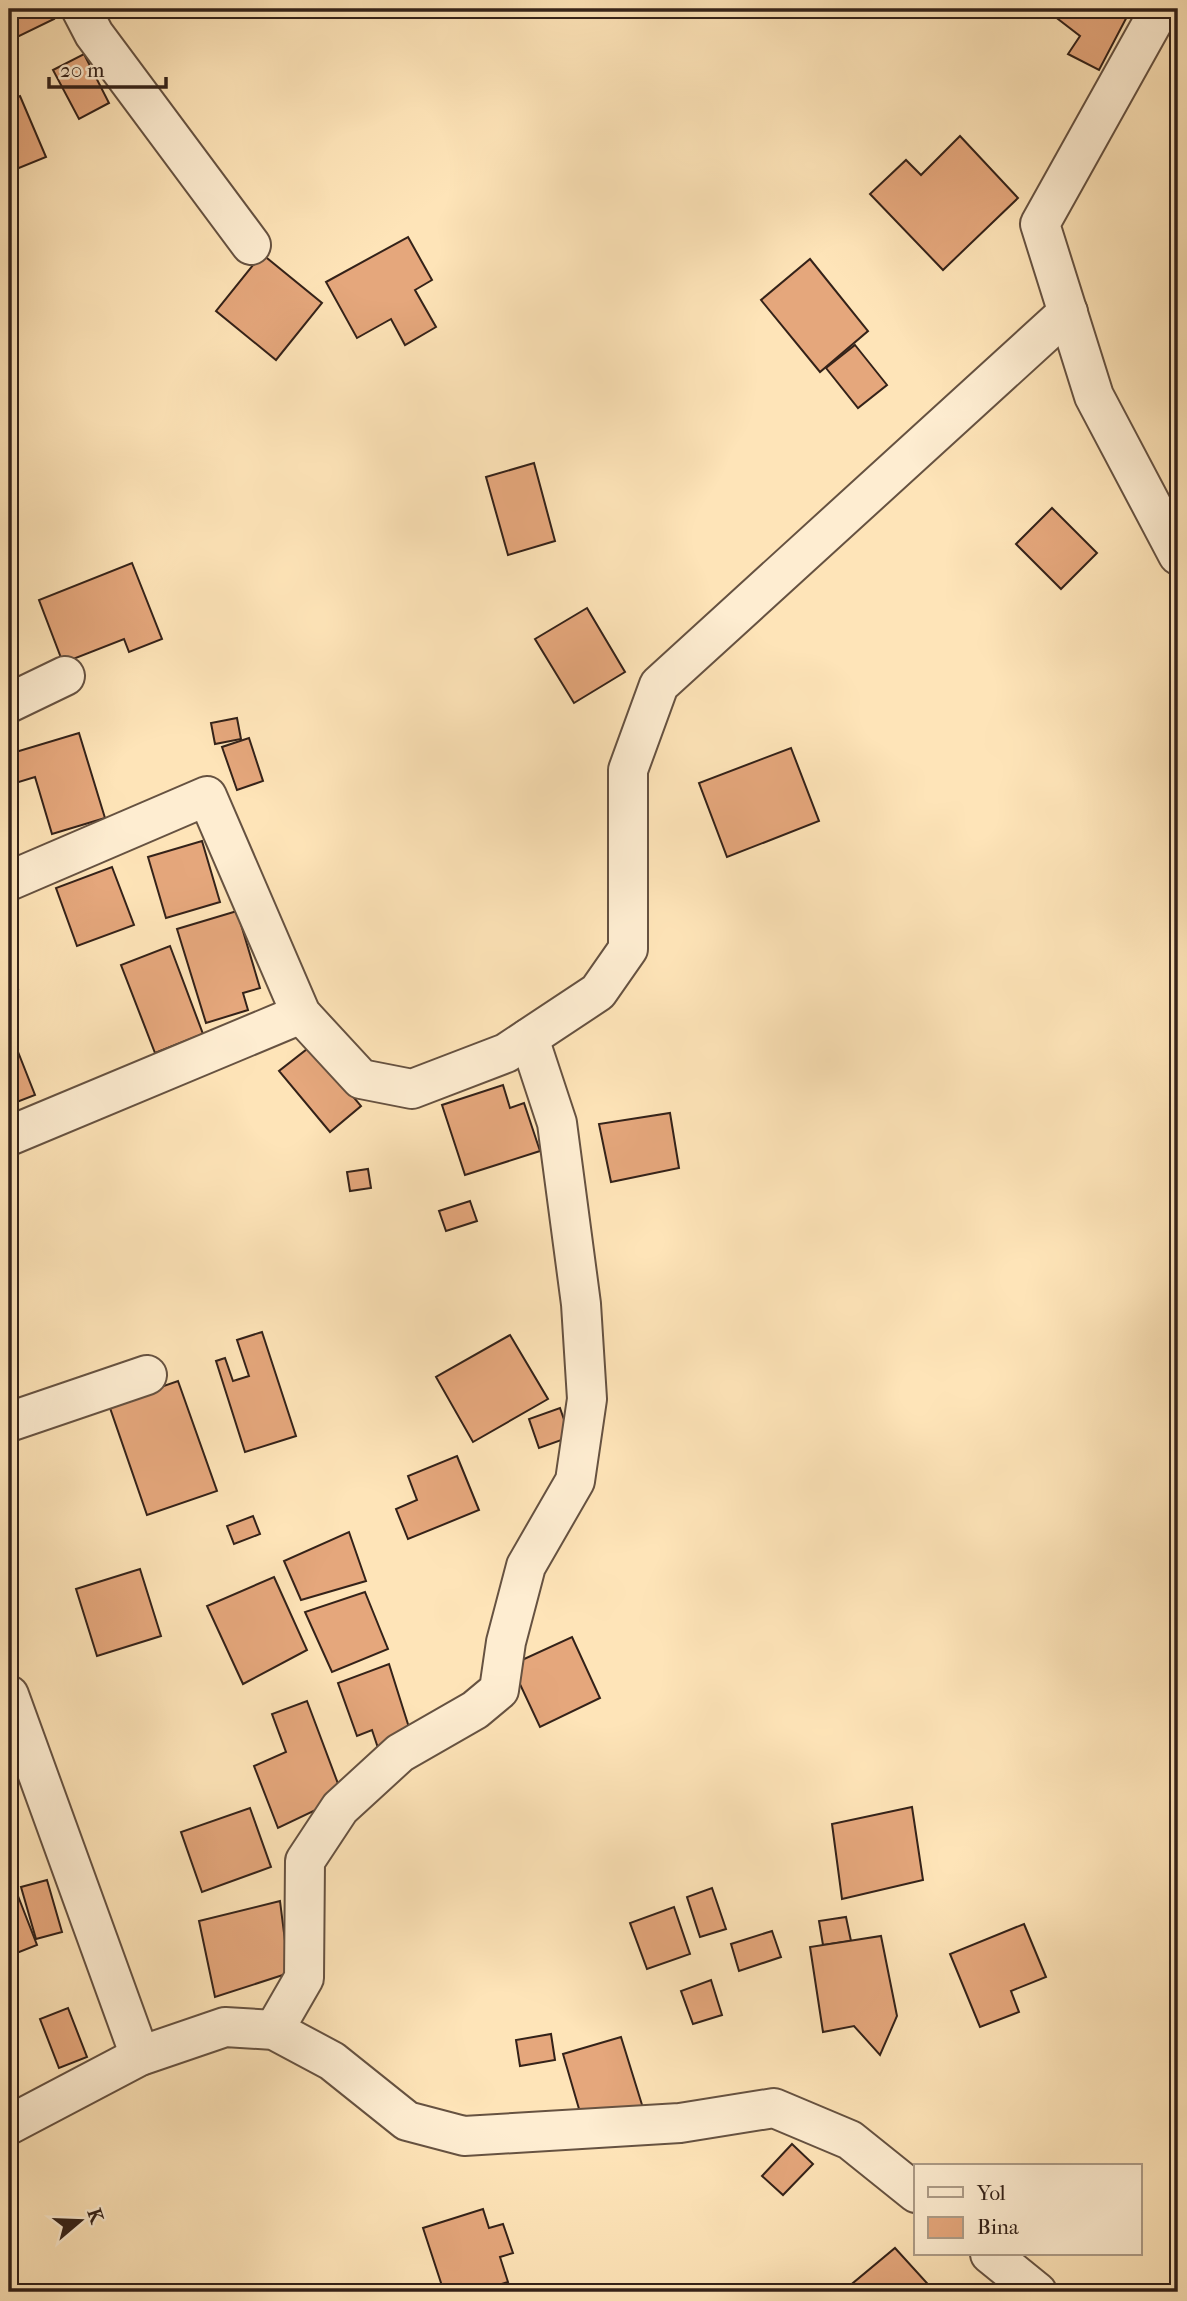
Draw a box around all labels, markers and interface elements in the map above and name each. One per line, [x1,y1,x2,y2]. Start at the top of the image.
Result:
scale bar [49,46,166,90]
text: 20 m [60,58,105,82]
legend [914,2164,1142,2256]
text: Yol [976,2181,1006,2205]
north arrow [46,2186,116,2256]
text: K [82,2206,108,2227]
text: Bina [977,2215,1019,2239]

